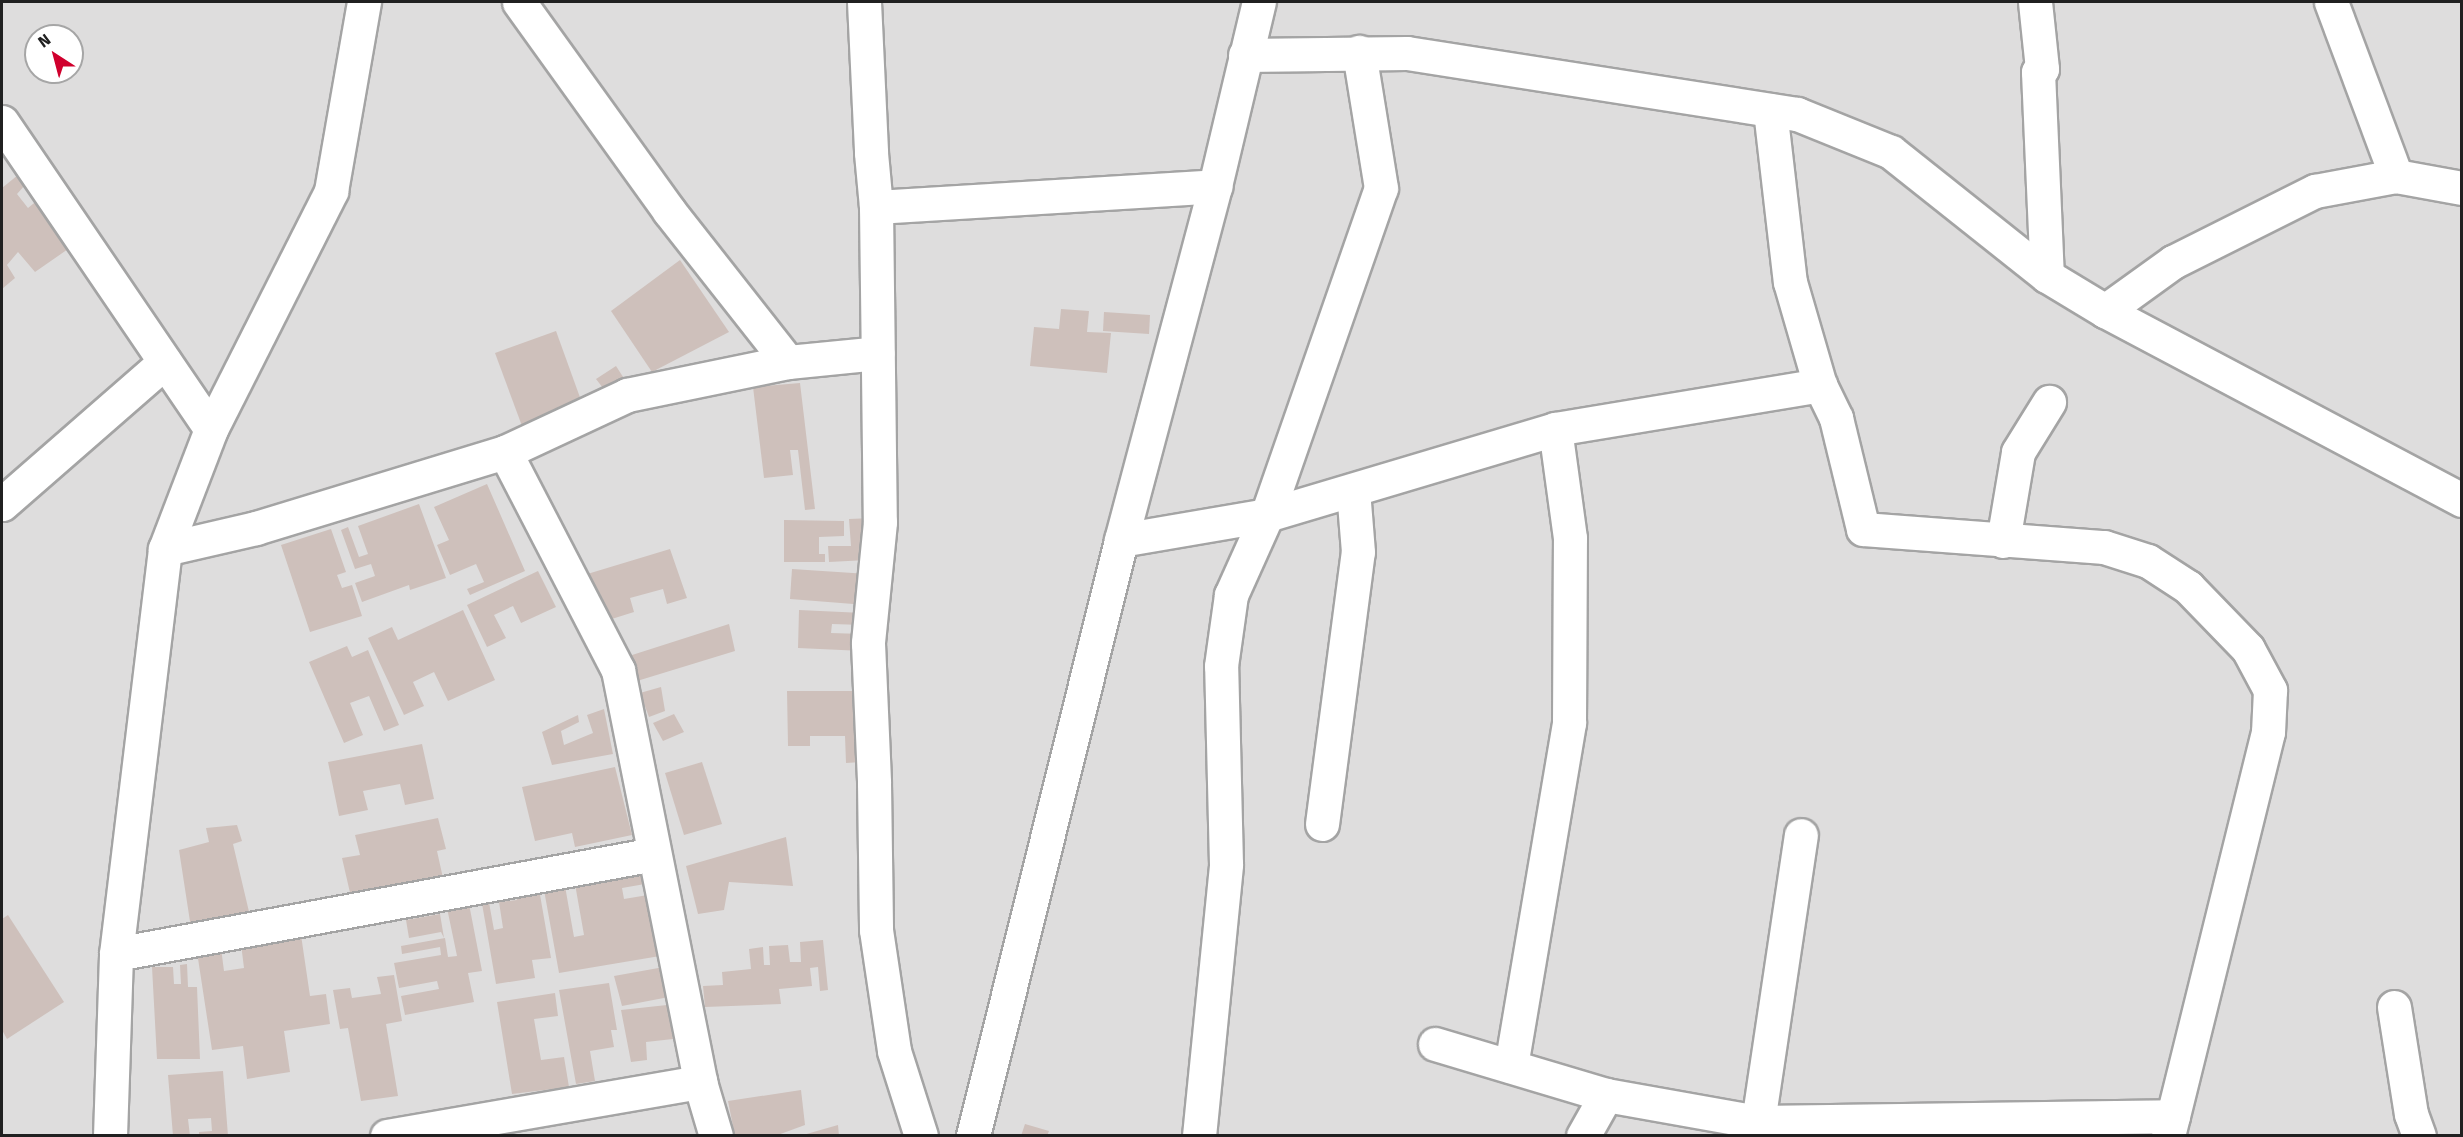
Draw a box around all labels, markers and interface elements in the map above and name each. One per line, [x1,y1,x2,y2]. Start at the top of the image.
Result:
north arrow [24,24,84,84]
text: N [34,30,54,51]

